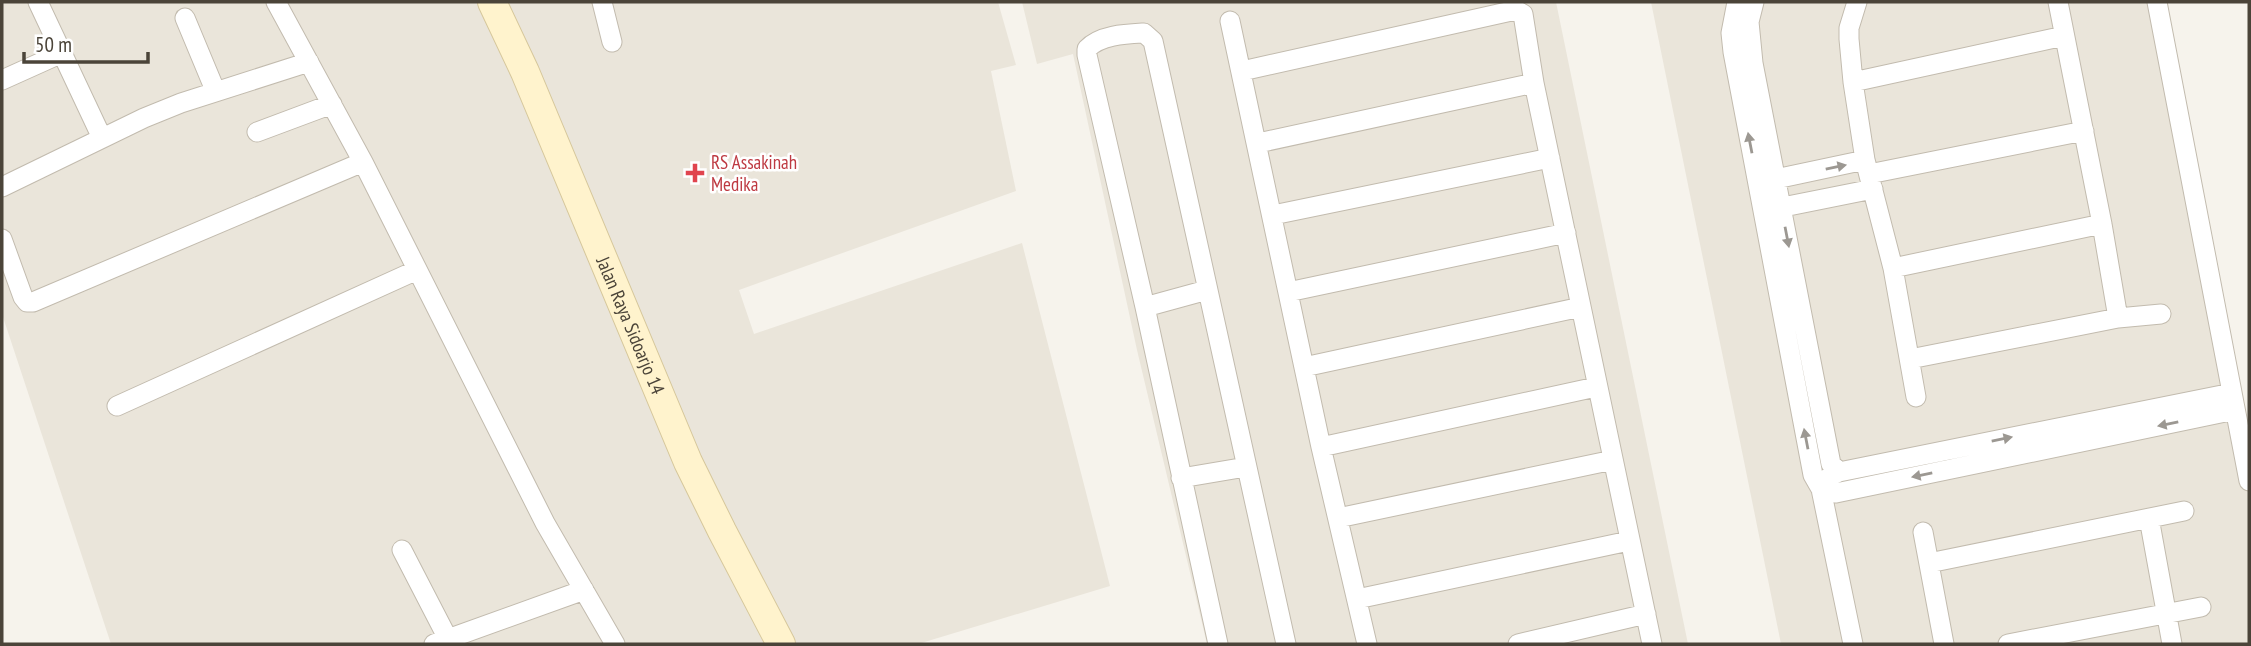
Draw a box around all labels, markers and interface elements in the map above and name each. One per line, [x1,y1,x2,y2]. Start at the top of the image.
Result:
scale bar [24,21,149,65]
text: 50 m [35,31,72,58]
one-way arrow [1744,132,1755,154]
place label: RS Assakinah Medika [711,150,797,196]
one-way arrow [1825,161,1847,172]
marker: RS Assakinah Medika [685,163,705,183]
one-way arrow [1781,226,1792,248]
street label: Jalan Raya Sidoarjo 14 [591,252,671,398]
one-way arrow [2157,418,2179,429]
one-way arrow [1801,428,1812,450]
one-way arrow [1991,433,2013,444]
one-way arrow [1911,469,1933,480]

